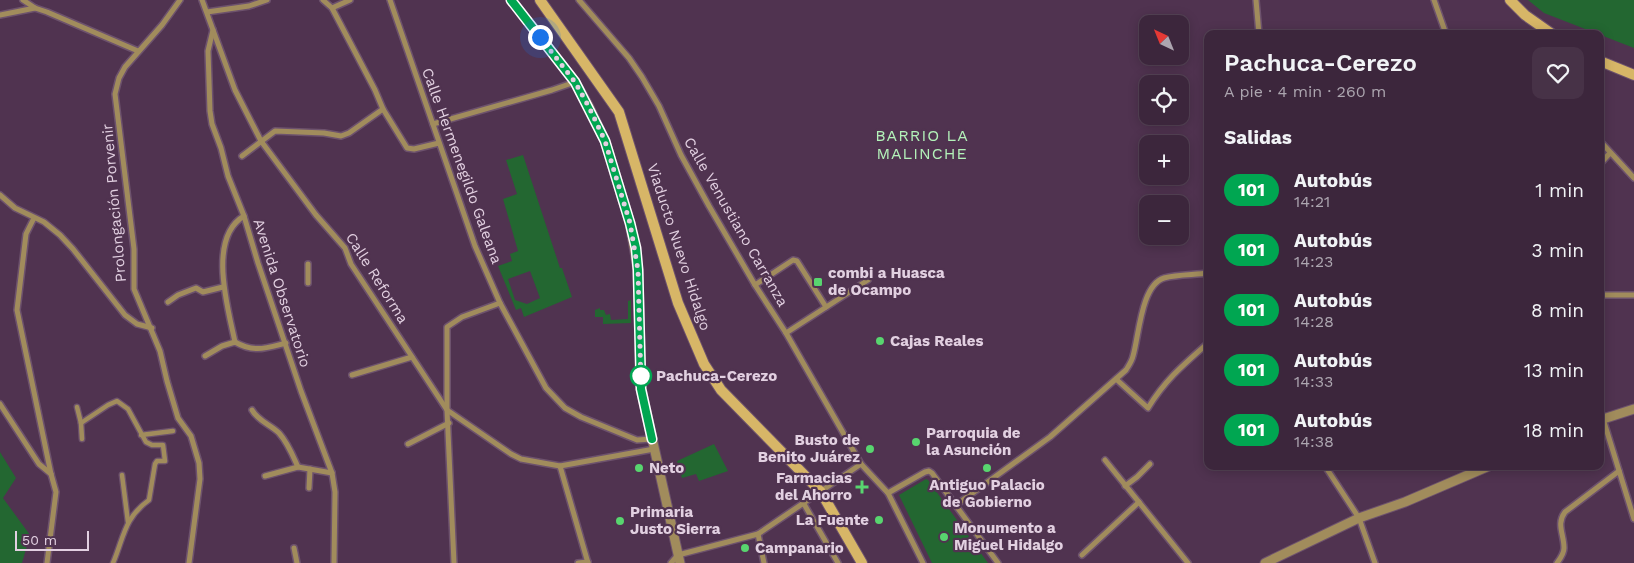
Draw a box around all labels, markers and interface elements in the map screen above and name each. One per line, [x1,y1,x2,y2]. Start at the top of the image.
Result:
north arrow [1139,15,1189,65]
map controls [1139,15,1189,245]
your location [528,25,553,50]
button: heart [1532,47,1584,99]
text: Pachuca-Cerezo [1224,49,1417,77]
street label: Calle Hermenegildo Galeana [418,66,506,267]
button: locate [1139,75,1189,125]
text: A pie · 4 min · 260 m [1224,82,1386,101]
street label: Prolongación Porvenir [98,123,130,283]
district label: BARRIO LA MALINCHE [875,126,969,163]
text: Salidas [1224,126,1292,149]
street label: Calle Venustiano Carranza [680,134,792,310]
button: + [1139,135,1189,185]
street label: Viaducto Nuevo Hidalgo [643,161,715,333]
text: Autobús [1294,169,1372,192]
text: 101 [1238,179,1265,200]
text: 1 min [1535,179,1584,202]
text: 14:21 [1294,192,1330,211]
button: − [1139,195,1189,245]
street label: Avenida Observatorio [249,216,315,370]
street label: Calle Reforma [342,229,412,327]
text: Autobús [1294,229,1372,252]
text: 101 [1238,239,1265,260]
text: 3 min [1532,239,1584,262]
text: 14:23 [1294,252,1333,271]
place label: combi a Huasca de Ocampo [828,264,945,299]
marker: combi a Huasca de Ocampo [812,276,824,288]
text: Autobús [1294,289,1372,312]
text: 101 [1238,299,1265,320]
text: 8 min [1531,299,1584,322]
text: 14:28 [1294,312,1334,331]
place label: Cajas Reales [890,332,983,350]
marker: Cajas Reales [874,335,886,347]
text: Autobús [1294,349,1372,372]
text: 101 [1238,359,1265,380]
text: 13 min [1524,359,1584,382]
marker: Pachuca-Cerezo [630,365,652,387]
place label: Pachuca-Cerezo [656,367,777,385]
text: 14:33 [1294,372,1333,391]
text: Autobús [1294,409,1372,432]
text: 101 [1238,419,1265,440]
text: 18 min [1523,419,1584,442]
place label: Parroquia de la Asunción [926,424,1021,459]
place label: Busto de Benito Juárez [758,431,860,466]
text: 14:38 [1294,432,1334,451]
marker: Parroquia de la Asunción [910,436,922,448]
marker: Busto de Benito Juárez [864,443,876,455]
place label: Neto [649,459,684,477]
marker: Neto [633,462,645,474]
marker: Antiguo Palacio de Gobierno [981,462,993,474]
place label: Farmacias del Ahorro [775,469,852,504]
place label: Antiguo Palacio de Gobierno [929,476,1045,511]
marker: Farmacias del Ahorro [856,481,868,493]
place label: Primaria Justo Sierra [630,503,721,538]
place label: La Fuente [796,511,869,529]
marker: La Fuente [873,514,885,526]
marker: Primaria Justo Sierra [614,515,626,527]
place label: Monumento a Miguel Hidalgo [954,519,1063,554]
scale bar [15,528,89,551]
marker: Monumento a Miguel Hidalgo [938,531,950,543]
text: 50 m [22,532,57,548]
place label: Campanario [755,539,844,557]
marker: Campanario [739,542,751,554]

